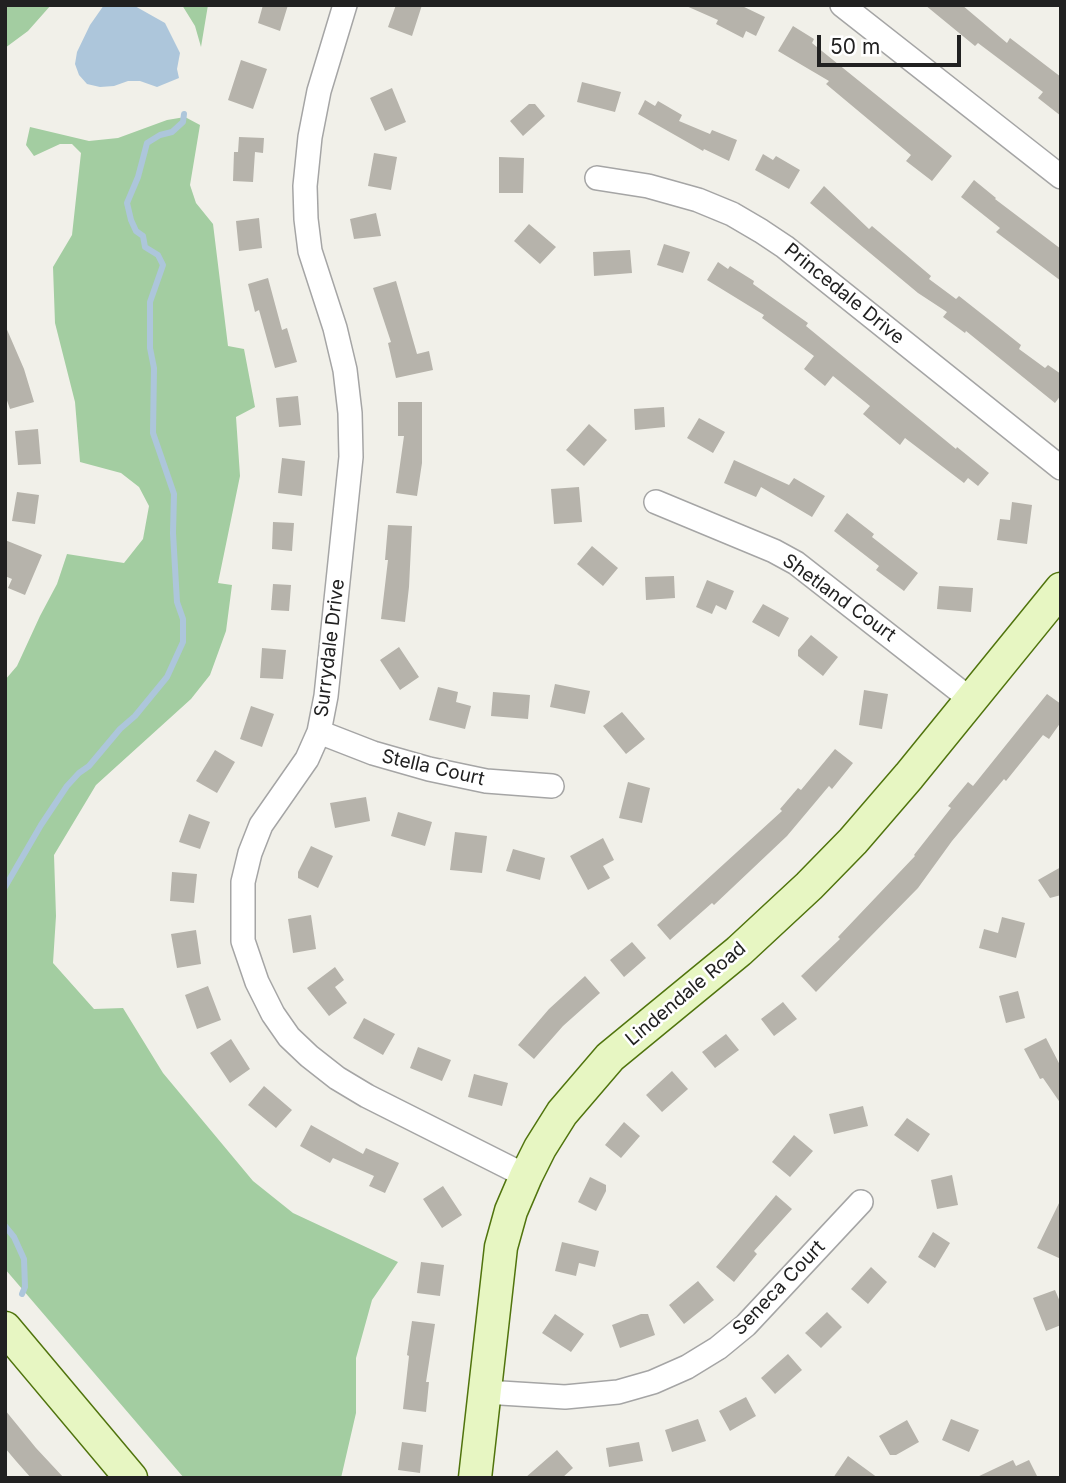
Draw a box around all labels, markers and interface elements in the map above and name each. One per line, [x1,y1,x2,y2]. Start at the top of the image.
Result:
scale bar [821,21,964,65]
text: 50 m [830,34,880,59]
street label: Princedale Drive [779,239,909,349]
street label: Shetland Court [778,549,900,647]
street label: Surrydale Drive [310,578,350,718]
street label: Stella Court [379,745,487,791]
street label: Lindendale Road [621,937,751,1051]
street label: Seneca Court [728,1236,830,1340]

